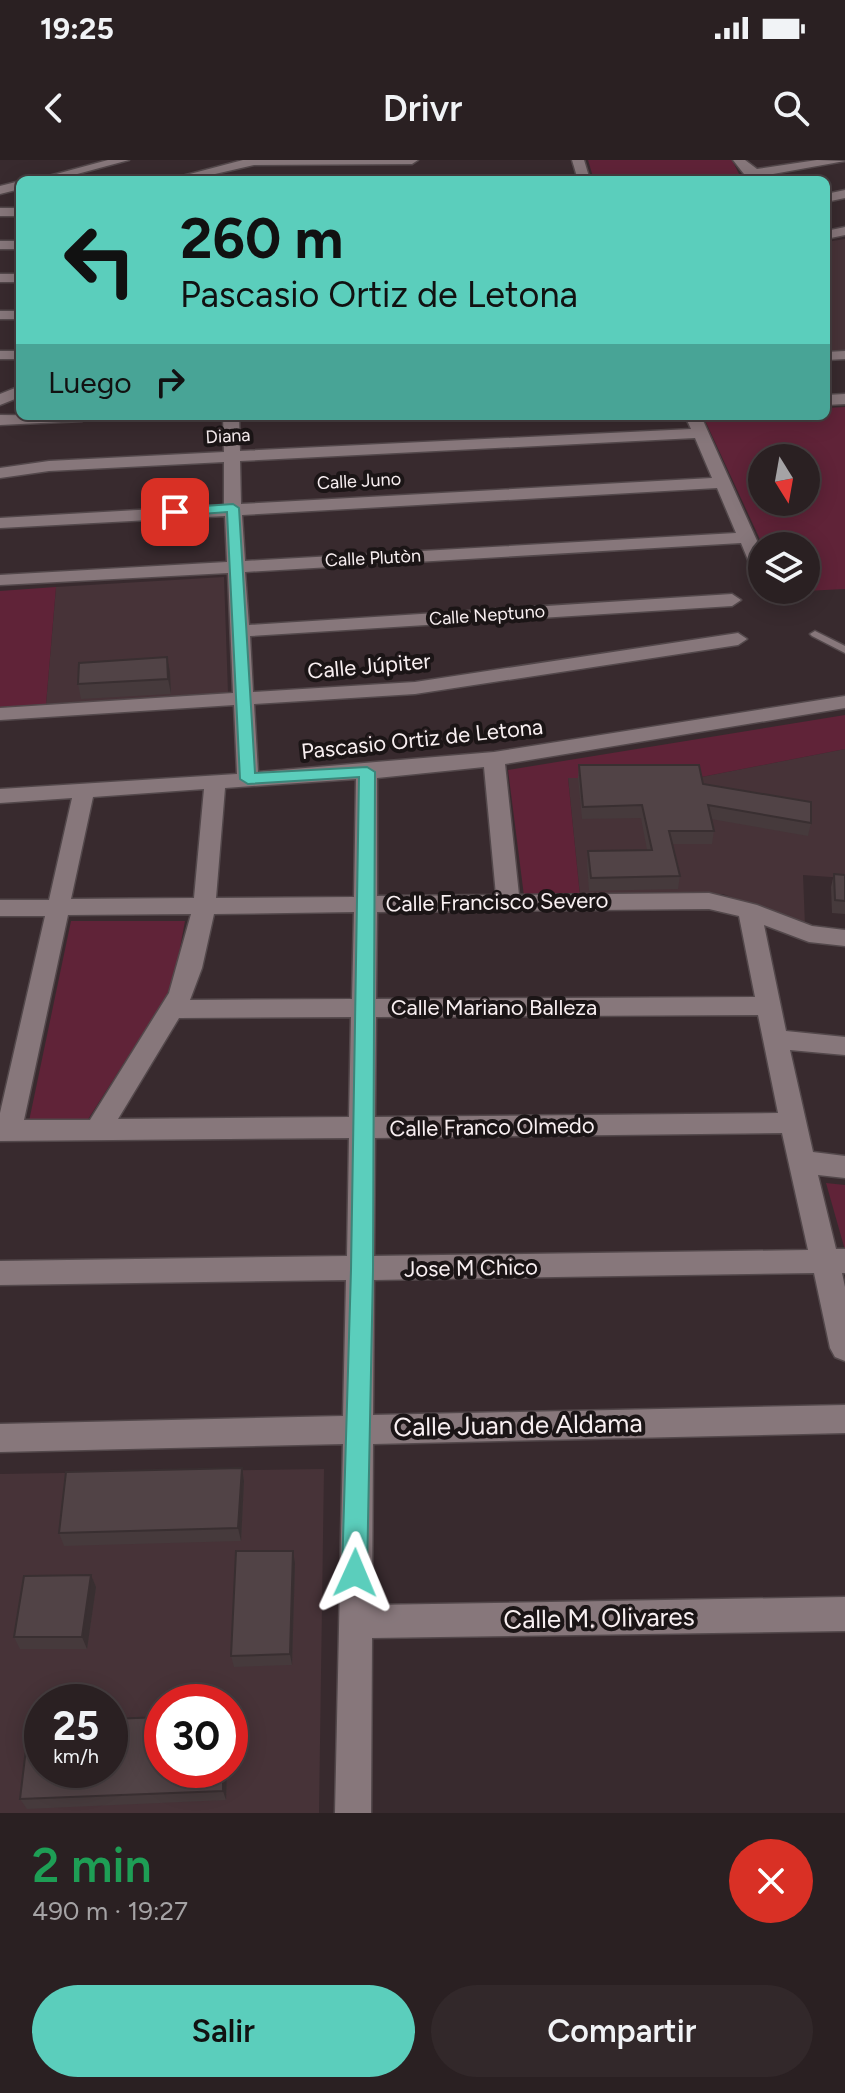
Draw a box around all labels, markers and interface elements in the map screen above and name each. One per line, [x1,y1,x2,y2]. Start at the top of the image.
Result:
text: 19:25 [40,10,114,47]
icon: back [32,86,76,130]
icon: search [769,86,813,130]
text: Drivr [383,87,462,130]
text: 260 m [180,205,343,272]
icon: left [48,208,152,312]
text: Pascasio Ortiz de Letona [180,273,578,316]
icon: right [148,360,192,404]
text: Luego [48,364,132,401]
street label: Diana [205,424,251,448]
north arrow [748,444,820,516]
map controls [748,444,820,604]
street label: Calle Juno [316,468,402,494]
pin [141,478,209,546]
icon: arrive [153,490,197,534]
button: layers [748,532,820,604]
street label: Calle Plutòn [324,545,422,571]
street label: Calle Neptuno [428,600,546,630]
street label: Calle Júpiter [306,647,432,685]
street label: Pascasio Ortiz de Letona [300,713,544,765]
street label: Calle Francisco Severo [385,887,609,917]
street label: Calle Mariano Balleza [391,994,597,1021]
street label: Calle Franco Olmedo [389,1112,595,1142]
street label: Jose M Chico [404,1253,538,1283]
street label: Calle Juan de Aldama [393,1407,643,1443]
position arrow [313,1531,397,1615]
street label: Calle M. Olivares [503,1600,695,1636]
speed limit sign: 30 [144,1684,248,1788]
text: 25 [53,1702,99,1750]
text: km/h [53,1744,99,1768]
text: 2 min [32,1836,152,1894]
button: close [729,1839,813,1923]
text: 490 m · 19:27 [32,1895,188,1927]
button: Salir [32,1985,415,2077]
button: Compartir [431,1985,813,2077]

